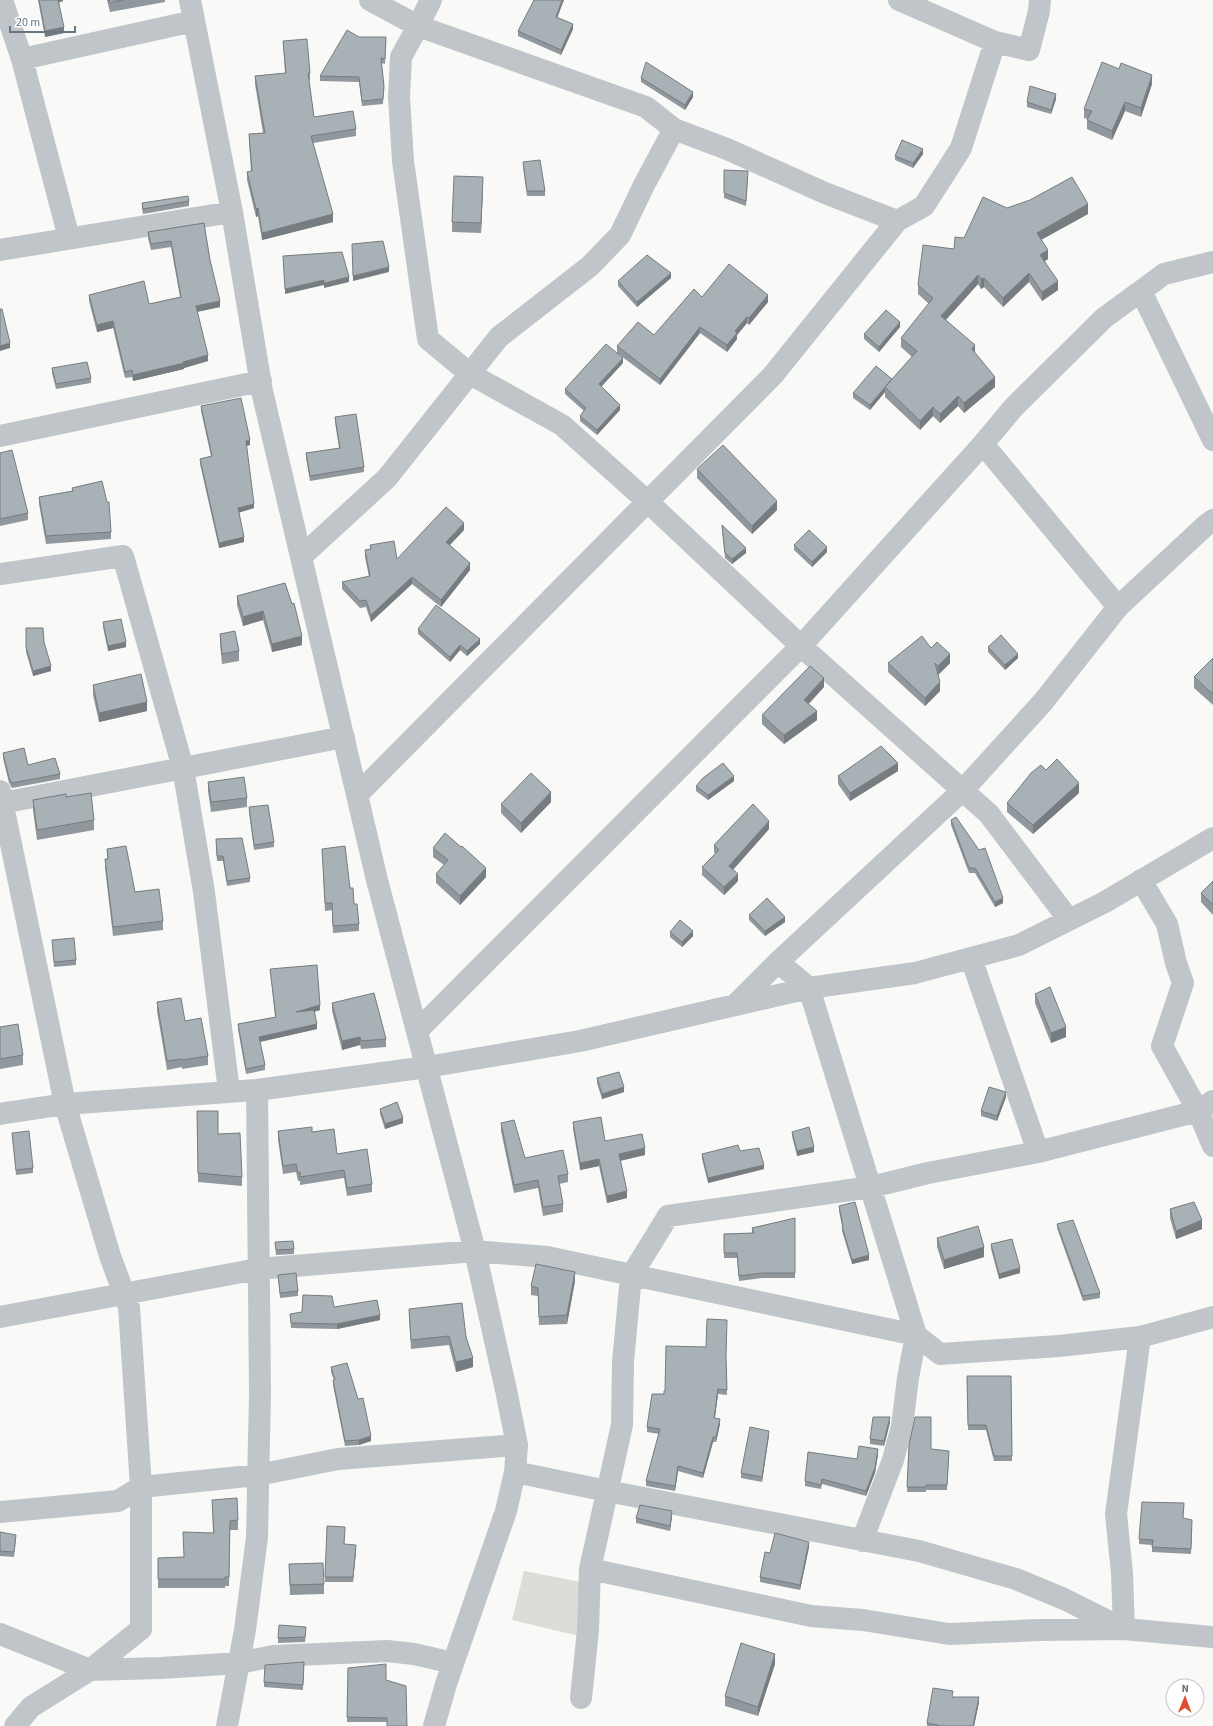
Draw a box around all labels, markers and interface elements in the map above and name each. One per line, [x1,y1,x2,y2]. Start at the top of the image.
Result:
scale bar [10,8,75,34]
text: 20 m [16,14,40,31]
north arrow [1165,1678,1205,1718]
text: N [1181,1681,1189,1696]

